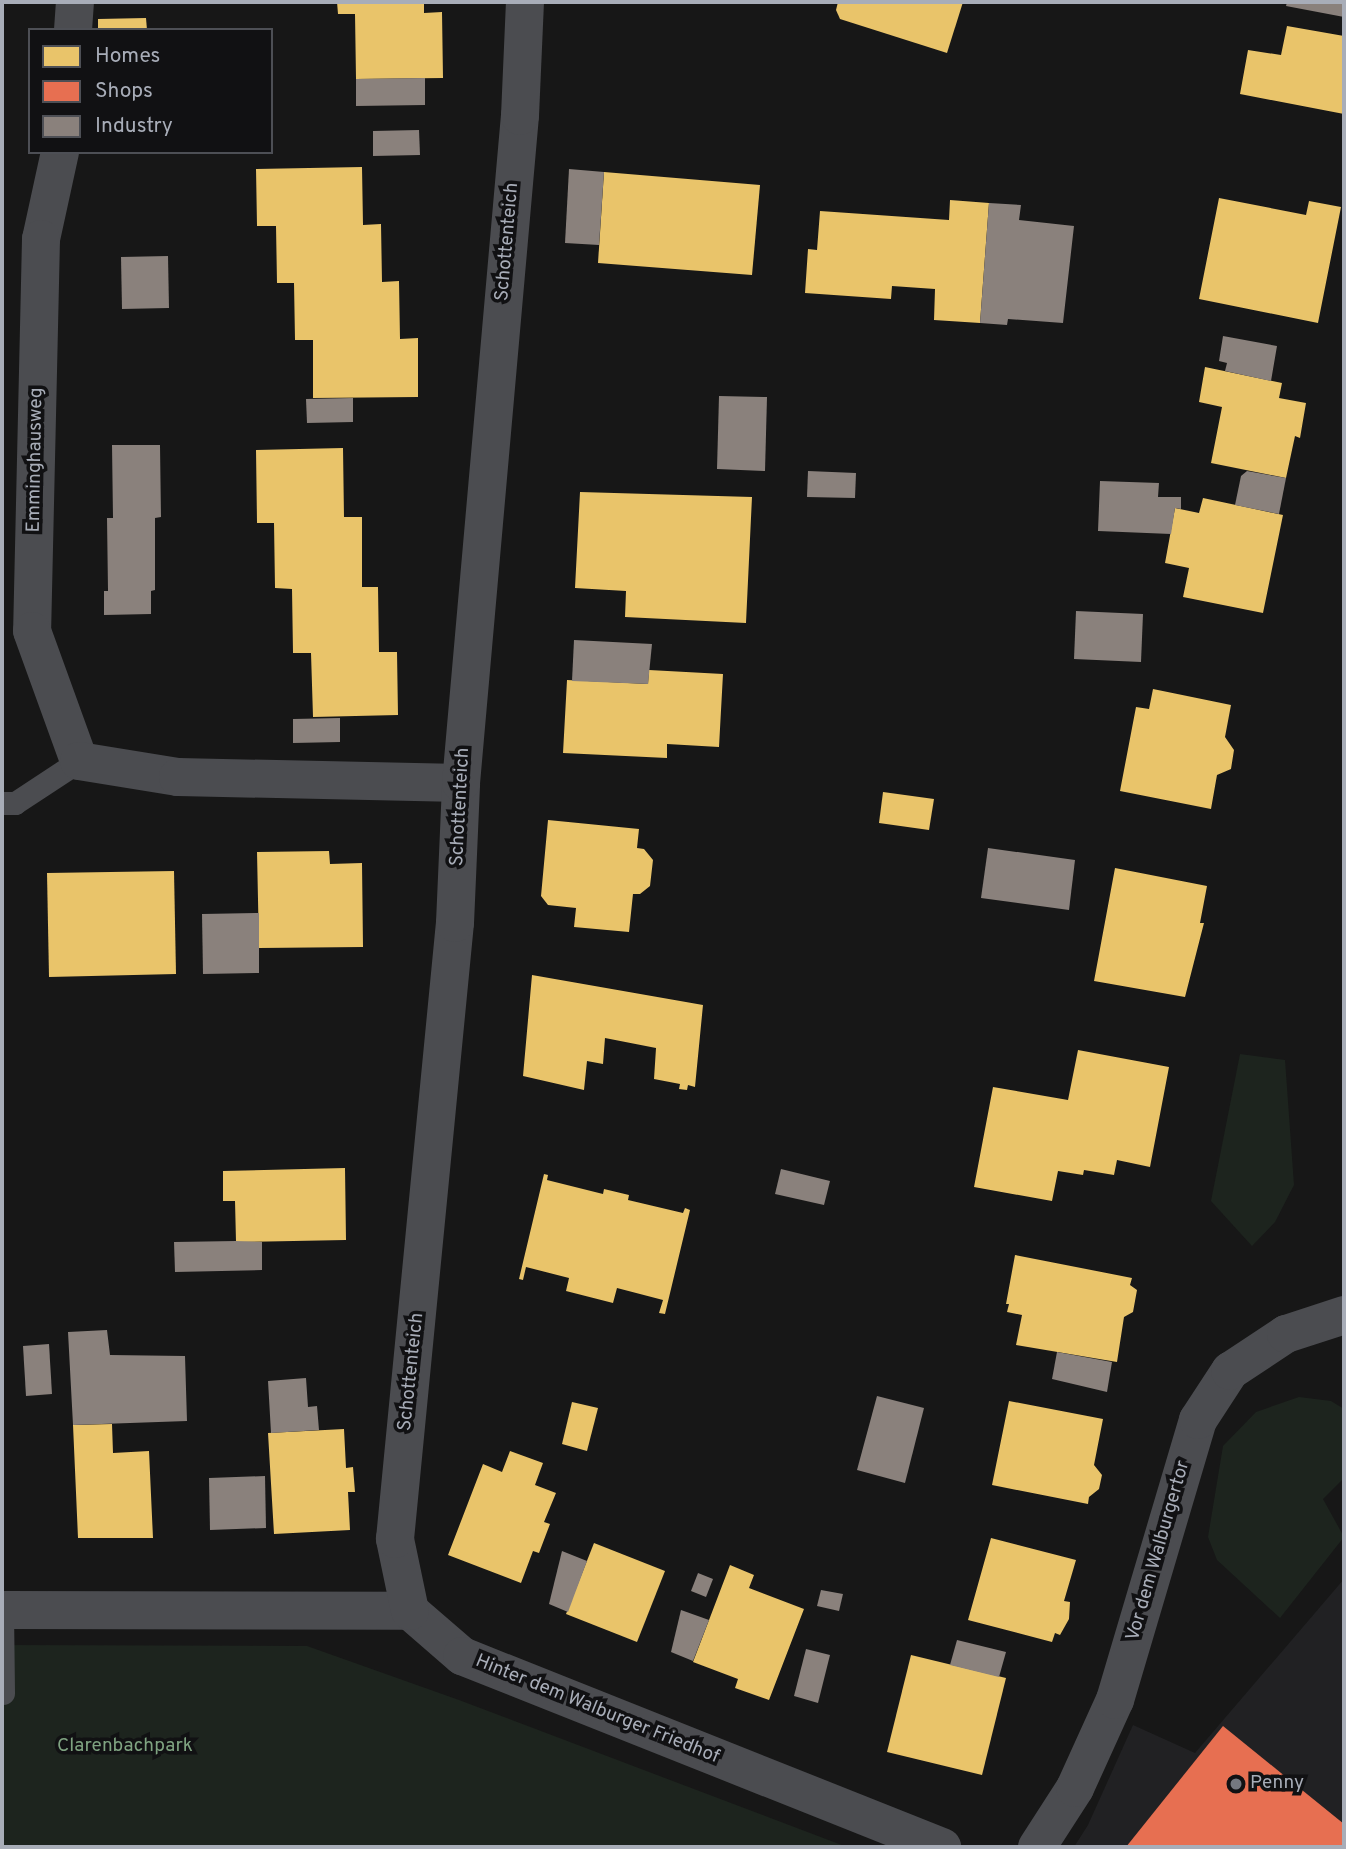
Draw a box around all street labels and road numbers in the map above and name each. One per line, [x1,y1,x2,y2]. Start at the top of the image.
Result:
street label: Schottenteich [491,182,525,302]
street label: Emminghausweg [23,387,49,533]
street label: Schottenteich [447,747,475,867]
street label: Schottenteich [394,1312,430,1432]
street label: Vor dem Walburgertor [1122,1458,1196,1644]
street label: Hinter dem Walburger Friedhof [471,1650,723,1770]

